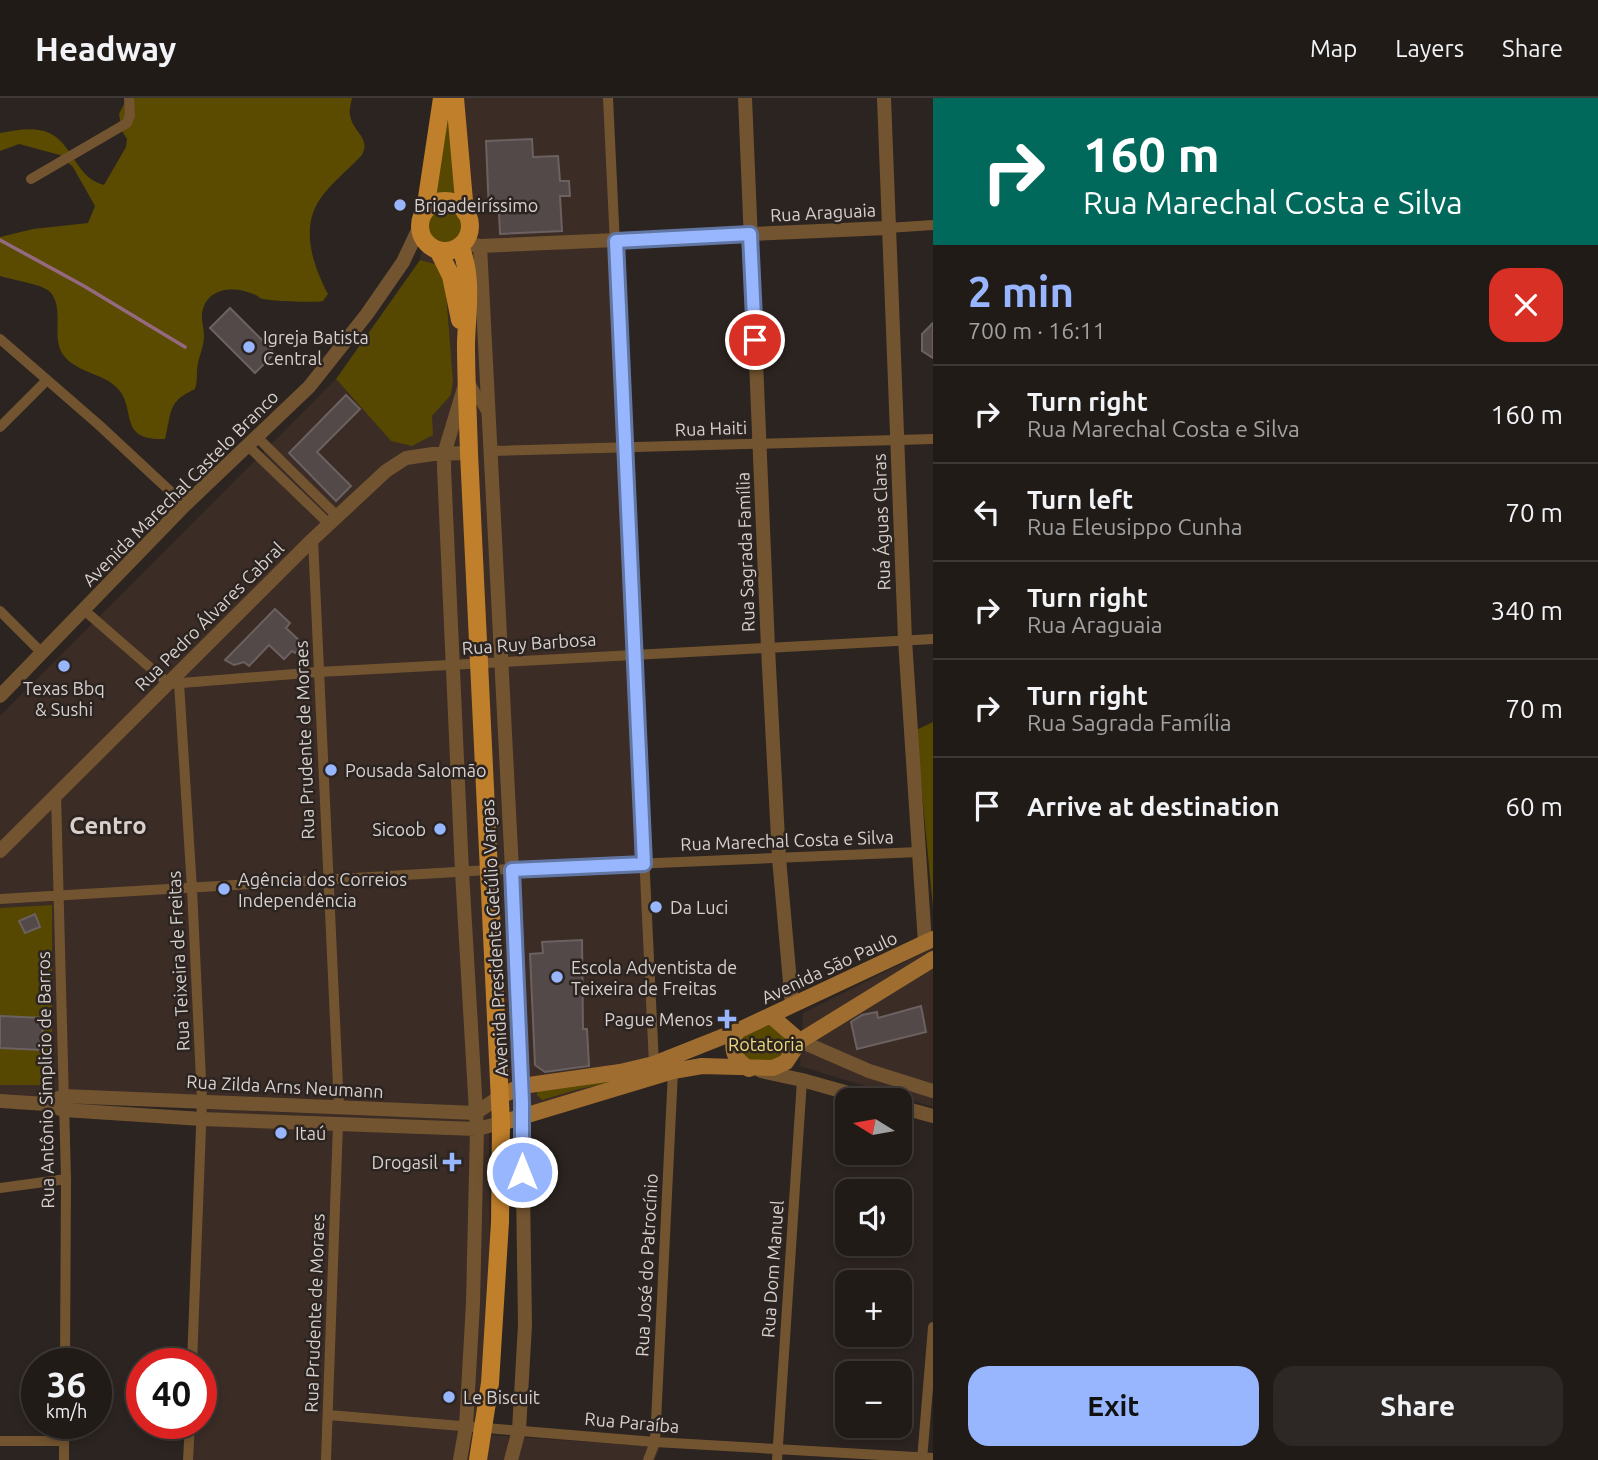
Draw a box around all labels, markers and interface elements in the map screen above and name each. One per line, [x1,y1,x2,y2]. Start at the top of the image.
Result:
text: Headway [35,30,176,67]
text: Map [1310,35,1357,62]
text: Layers [1395,35,1464,62]
text: Share [1502,35,1563,62]
icon: right [968,126,1059,217]
text: 160 m [1083,126,1220,181]
text: Rua Marechal Costa e Silva [1083,184,1463,220]
place label: Brigadeiríssimo [414,195,538,215]
marker: Brigadeiríssimo [392,197,408,213]
street label: Rua Araguaia [769,199,877,225]
text: 2 min [968,268,1074,315]
button: close [1489,268,1563,342]
pin [725,310,785,370]
text: 700 m · 16:11 [968,318,1106,343]
icon: arrive [736,321,774,359]
place label: Igreja Batista Central [263,327,369,368]
marker: Igreja Batista Central [241,339,257,355]
street label: Avenida Marechal Castelo Branco [78,386,282,590]
text: Turn right [1027,387,1148,416]
icon: right [968,395,1006,433]
text: 160 m [1491,400,1563,429]
text: Rua Marechal Costa e Silva [1027,416,1300,441]
street label: Rua Haiti [674,417,748,439]
street label: Rua Águas Claras [868,453,893,591]
street label: Rua Sagrada Família [732,472,758,632]
text: Turn left [1027,485,1133,514]
icon: left [968,493,1006,531]
text: 70 m [1505,498,1563,527]
text: Rua Eleusippo Cunha [1027,514,1243,539]
street label: Rua Pedro Álvares Cabral [130,537,288,694]
text: Turn right [1027,583,1148,612]
icon: right [968,591,1006,629]
text: 340 m [1491,596,1563,625]
text: Rua Araguaia [1027,612,1163,637]
street label: Rua Ruy Barbosa [461,628,597,658]
street label: Rua Prudente de Moraes [291,640,317,840]
marker: Texas Bbq & Sushi [56,658,72,674]
place label: Texas Bbq & Sushi [23,678,105,719]
text: Turn right [1027,681,1148,710]
icon: right [968,689,1006,727]
text: 70 m [1505,694,1563,723]
text: Rua Sagrada Família [1027,710,1232,735]
place label: Pousada Salomão [345,760,487,780]
marker: Pousada Salomão [323,762,339,778]
icon: arrive [968,787,1006,825]
text: Arrive at destination [1027,792,1280,821]
text: 60 m [1505,792,1563,821]
street label: Avenida Presidente Getúlio Vargas [477,799,511,1077]
district label: Centro [69,812,147,839]
place label: Sicoob [372,819,426,839]
marker: Sicoob [432,821,448,837]
street label: Rua Marechal Costa e Silva [680,826,894,854]
place label: Agência dos Correios Independência [238,869,407,910]
street label: Rua Teixeira de Freitas [163,870,193,1052]
marker: Agência dos Correios Independência [216,881,232,897]
place label: Da Luci [670,897,728,917]
marker: Da Luci [648,899,664,915]
street label: Avenida São Paulo [758,927,900,1007]
street label: Rua Antônio Simplicio de Barros [33,951,57,1209]
place label: Escola Adventista de Teixeira de Freitas [571,957,737,998]
marker: Escola Adventista de Teixeira de Freitas [549,969,565,985]
place label: Pague Menos [604,1009,713,1029]
marker: Pague Menos [719,1011,735,1027]
park label: Rotatoria [728,1034,804,1054]
street label: Rua Zilda Arns Neumann [186,1071,384,1101]
north arrow [835,1088,912,1166]
map controls [835,1088,912,1438]
place label: Itaú [295,1123,326,1143]
marker: Itaú [273,1125,289,1141]
position arrow [485,1135,559,1209]
place label: Drogasil [371,1152,438,1172]
marker: Drogasil [444,1154,460,1170]
street label: Rua José do Patrocínio [631,1173,661,1357]
button: sound [835,1179,912,1256]
street label: Rua Dom Manuel [757,1199,787,1338]
street label: Rua Prudente de Moraes [301,1213,327,1413]
button: + [835,1270,912,1347]
speed limit sign: 40 [126,1348,217,1439]
button: − [835,1361,912,1438]
text: 36 [47,1364,86,1404]
button: Exit [968,1366,1259,1446]
button: Share [1273,1366,1563,1446]
place label: Le Biscuit [463,1387,540,1407]
marker: Le Biscuit [441,1389,457,1405]
text: km/h [46,1401,87,1421]
street label: Rua Paraíba [584,1408,680,1436]

